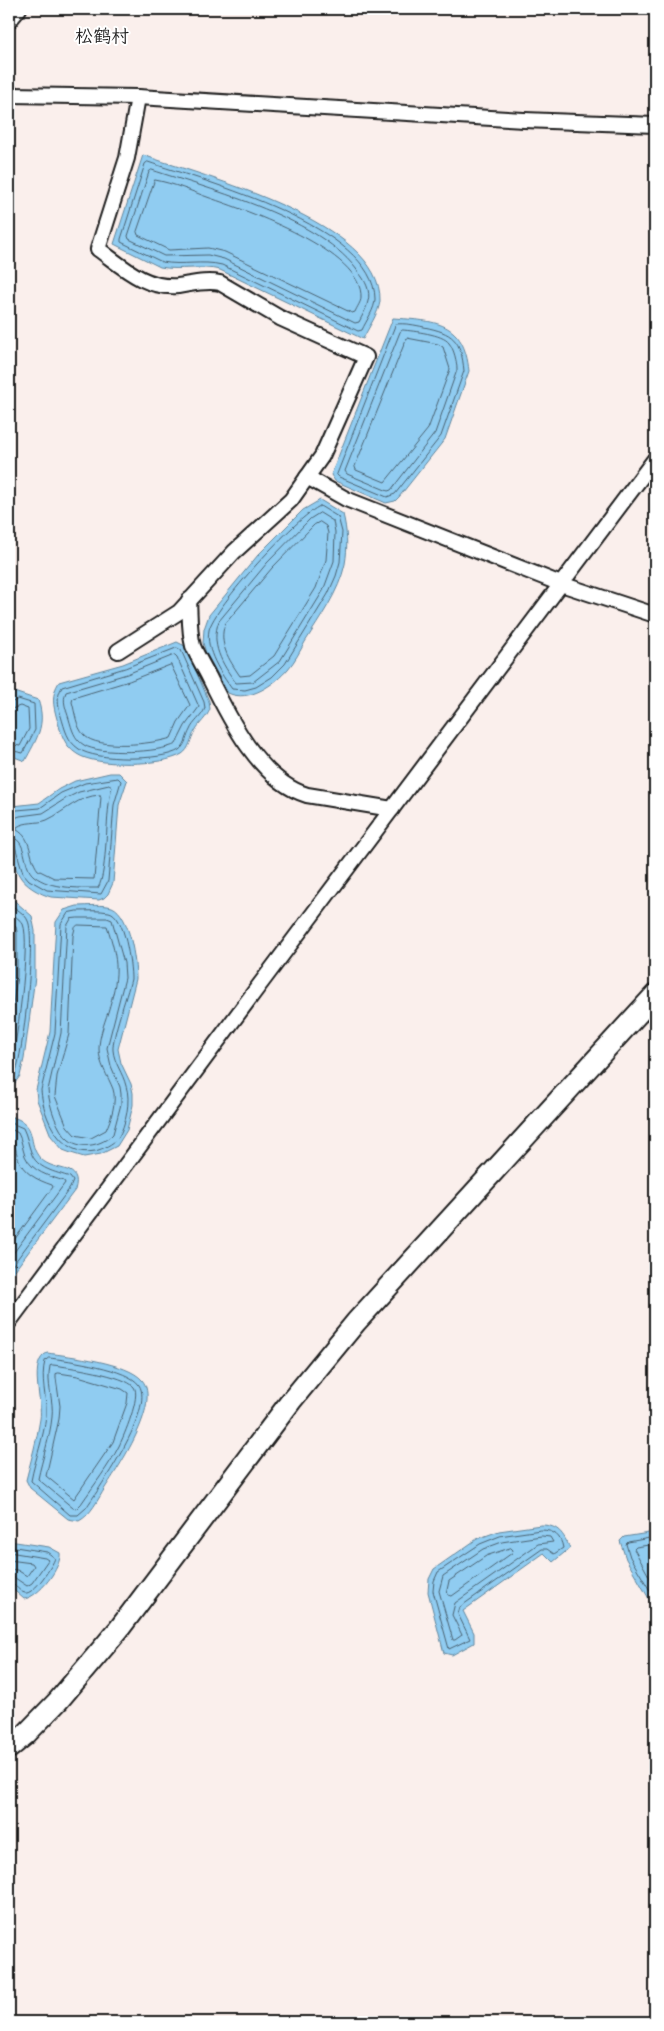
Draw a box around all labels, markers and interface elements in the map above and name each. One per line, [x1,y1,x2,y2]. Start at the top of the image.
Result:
district label: 松鹤村 [75,24,129,49]

